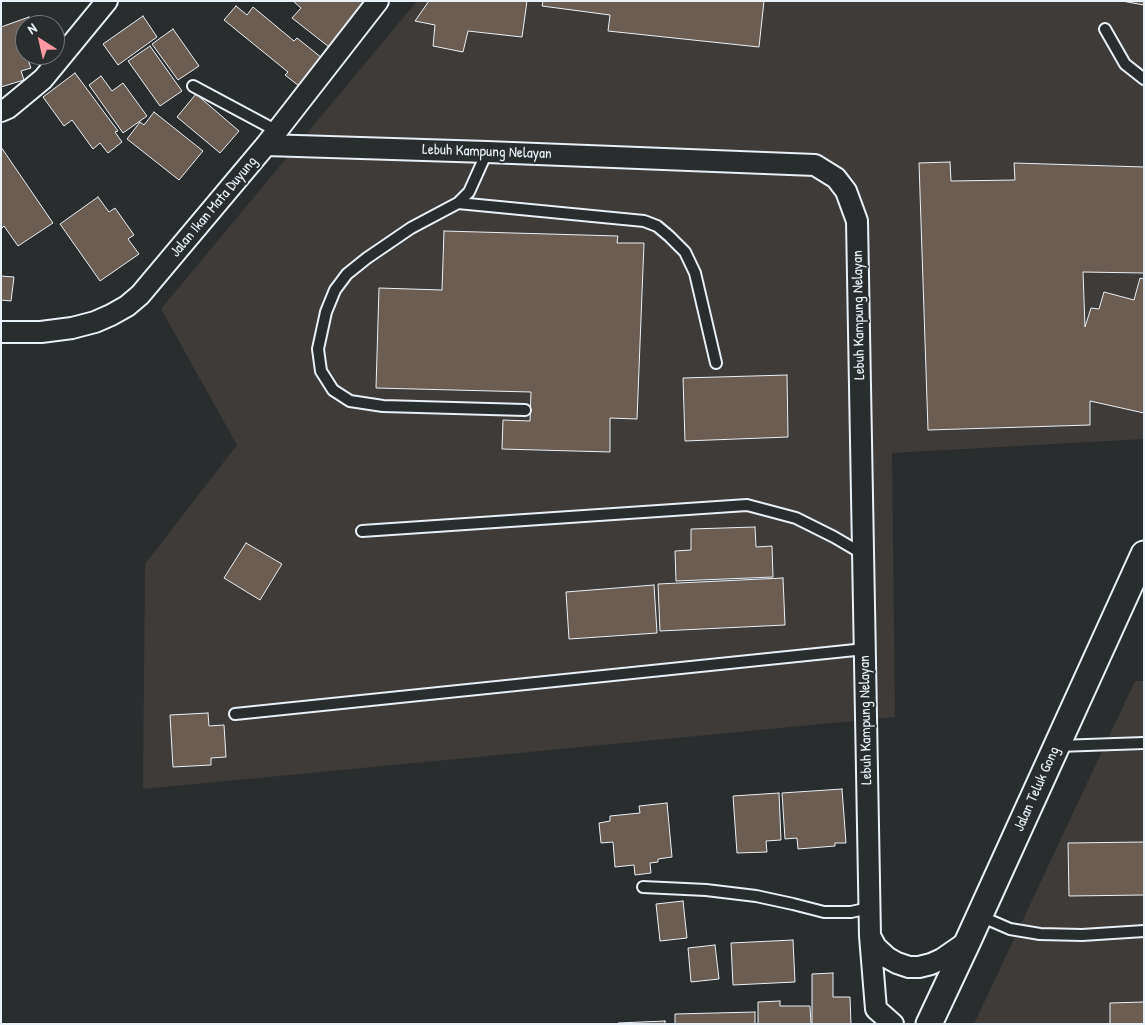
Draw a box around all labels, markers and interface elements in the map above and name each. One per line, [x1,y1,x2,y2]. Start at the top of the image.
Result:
north arrow [15,15,65,65]
text: N [23,18,40,38]
street label: Lebuh Kampung Nelayan [422,141,552,163]
street label: Jalan Ikan Mata Duyung [167,153,261,261]
street label: Lebuh Kampung Nelayan [849,250,869,380]
street label: Lebuh Kampung Nelayan [856,655,876,785]
street label: Jalan Teluk Gong [1010,744,1064,834]

